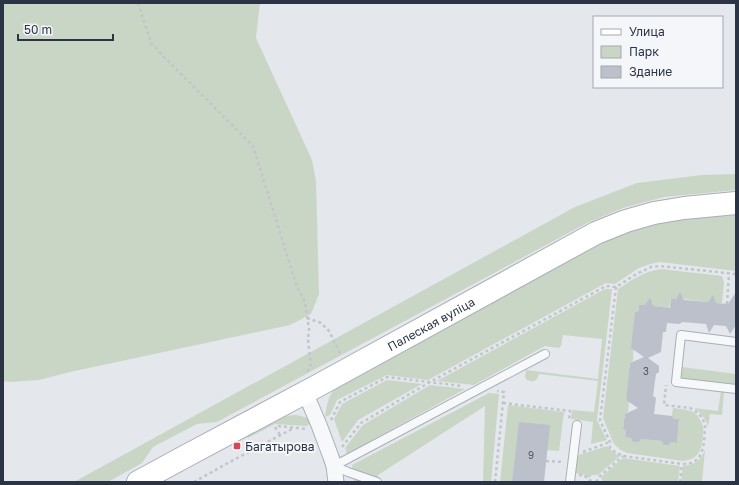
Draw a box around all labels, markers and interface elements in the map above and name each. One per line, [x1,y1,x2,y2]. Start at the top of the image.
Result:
scale bar [18,16,113,42]
legend [593,16,723,88]
text: 50 m [24,22,52,37]
text: Улица [629,24,665,39]
text: Парк [629,44,659,59]
text: Здание [629,64,672,79]
street label: Палеская вуліца [385,294,477,354]
house number: 3 [643,365,649,377]
place label: Багатырова [245,439,314,454]
marker: Багатырова [232,441,242,451]
house number: 9 [528,449,534,461]

